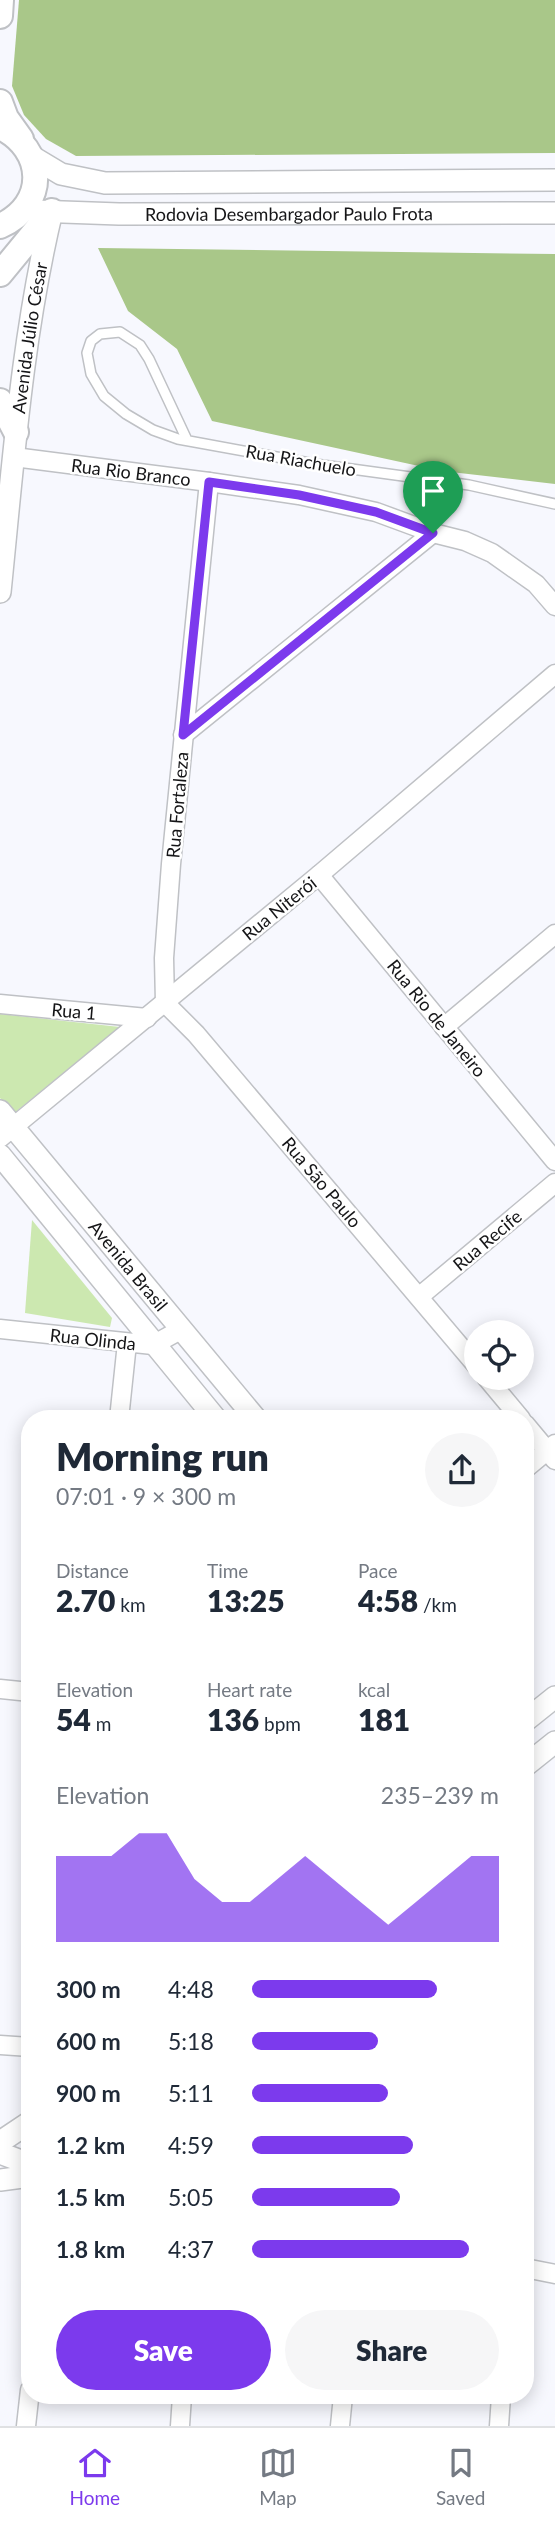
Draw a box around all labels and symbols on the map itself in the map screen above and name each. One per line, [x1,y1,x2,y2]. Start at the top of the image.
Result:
street label: Rodovia Desembargador Paulo Frota [145,202,433,225]
street label: Avenida Júlio César [7,260,52,415]
street label: Rua Riachuelo [244,439,358,481]
street label: Rua Rio Branco [70,454,192,490]
pin [403,461,463,533]
street label: Rua Fortaleza [161,751,193,859]
street label: Rua Niterói [237,871,321,945]
street label: Rua Rio de Janeiro [383,955,491,1081]
street label: Rua 1 [51,998,97,1024]
street label: Rua São Paulo [278,1132,366,1232]
street label: Rua Recife [448,1205,526,1275]
street label: Avenida Brasil [84,1216,172,1315]
street label: Rua Olinda [49,1324,137,1354]

